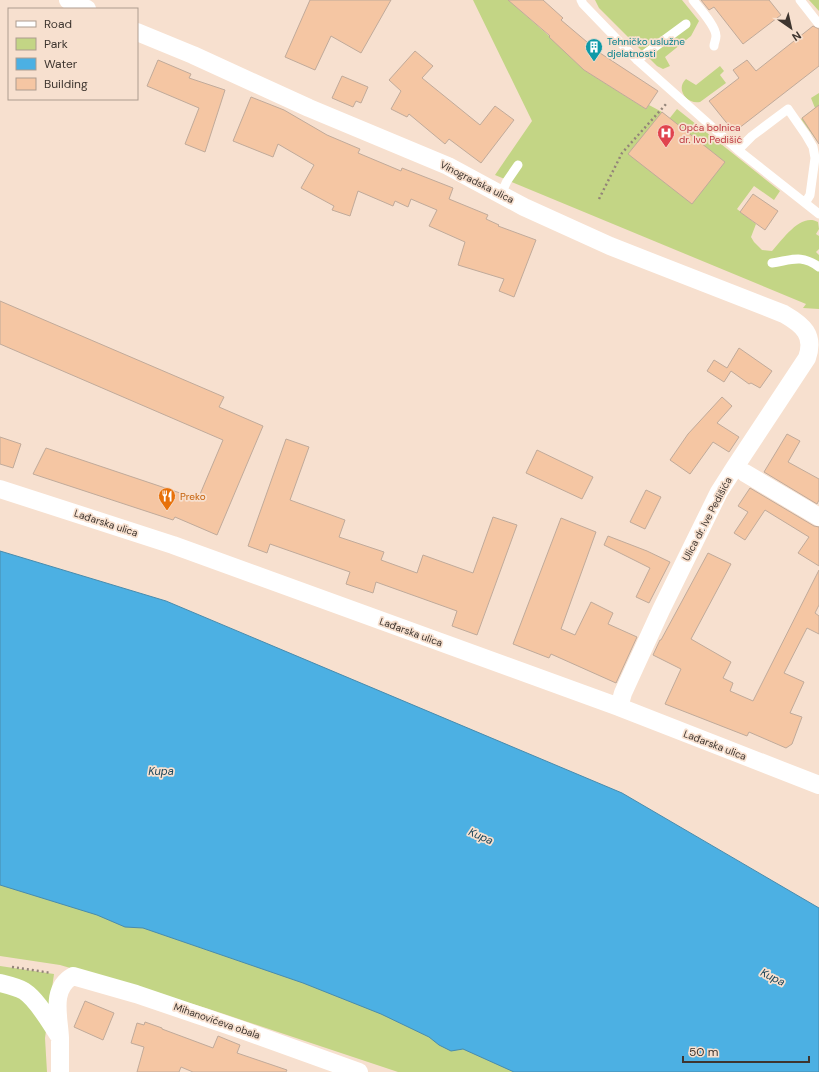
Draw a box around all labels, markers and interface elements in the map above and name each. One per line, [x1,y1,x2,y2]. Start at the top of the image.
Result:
legend [8,8,138,100]
north arrow [771,8,811,48]
text: Road [44,16,72,32]
text: N [789,28,804,44]
place label: Tehničko uslužne djelatnosti [607,35,685,60]
text: Park [44,36,68,52]
building icon: Tehničko uslužne djelatnosti [584,37,604,62]
text: Water [44,56,78,72]
text: Building [44,76,88,92]
place label: Opća bolnica dr. Ivo Pedišić [679,121,742,146]
hospital icon: Opća bolnica dr. Ivo Pedišić [656,123,676,148]
street label: Vinogradska ulica [438,158,516,206]
street label: Ulica dr. Ive Pedišića [679,475,735,563]
restaurant icon: Preko [157,486,177,511]
place label: Preko [180,490,206,503]
street label: Lađarska ulica [72,507,140,539]
street label: Lađarska ulica [378,615,444,649]
street label: Lađarska ulica [682,727,748,763]
water label: Kupa [148,764,174,778]
water label: Kupa [467,824,495,848]
water label: Kupa [759,965,787,989]
street label: Mihanovićeva obala [172,1000,262,1042]
scale bar [683,1038,809,1064]
text: 50 m [689,1044,718,1060]

